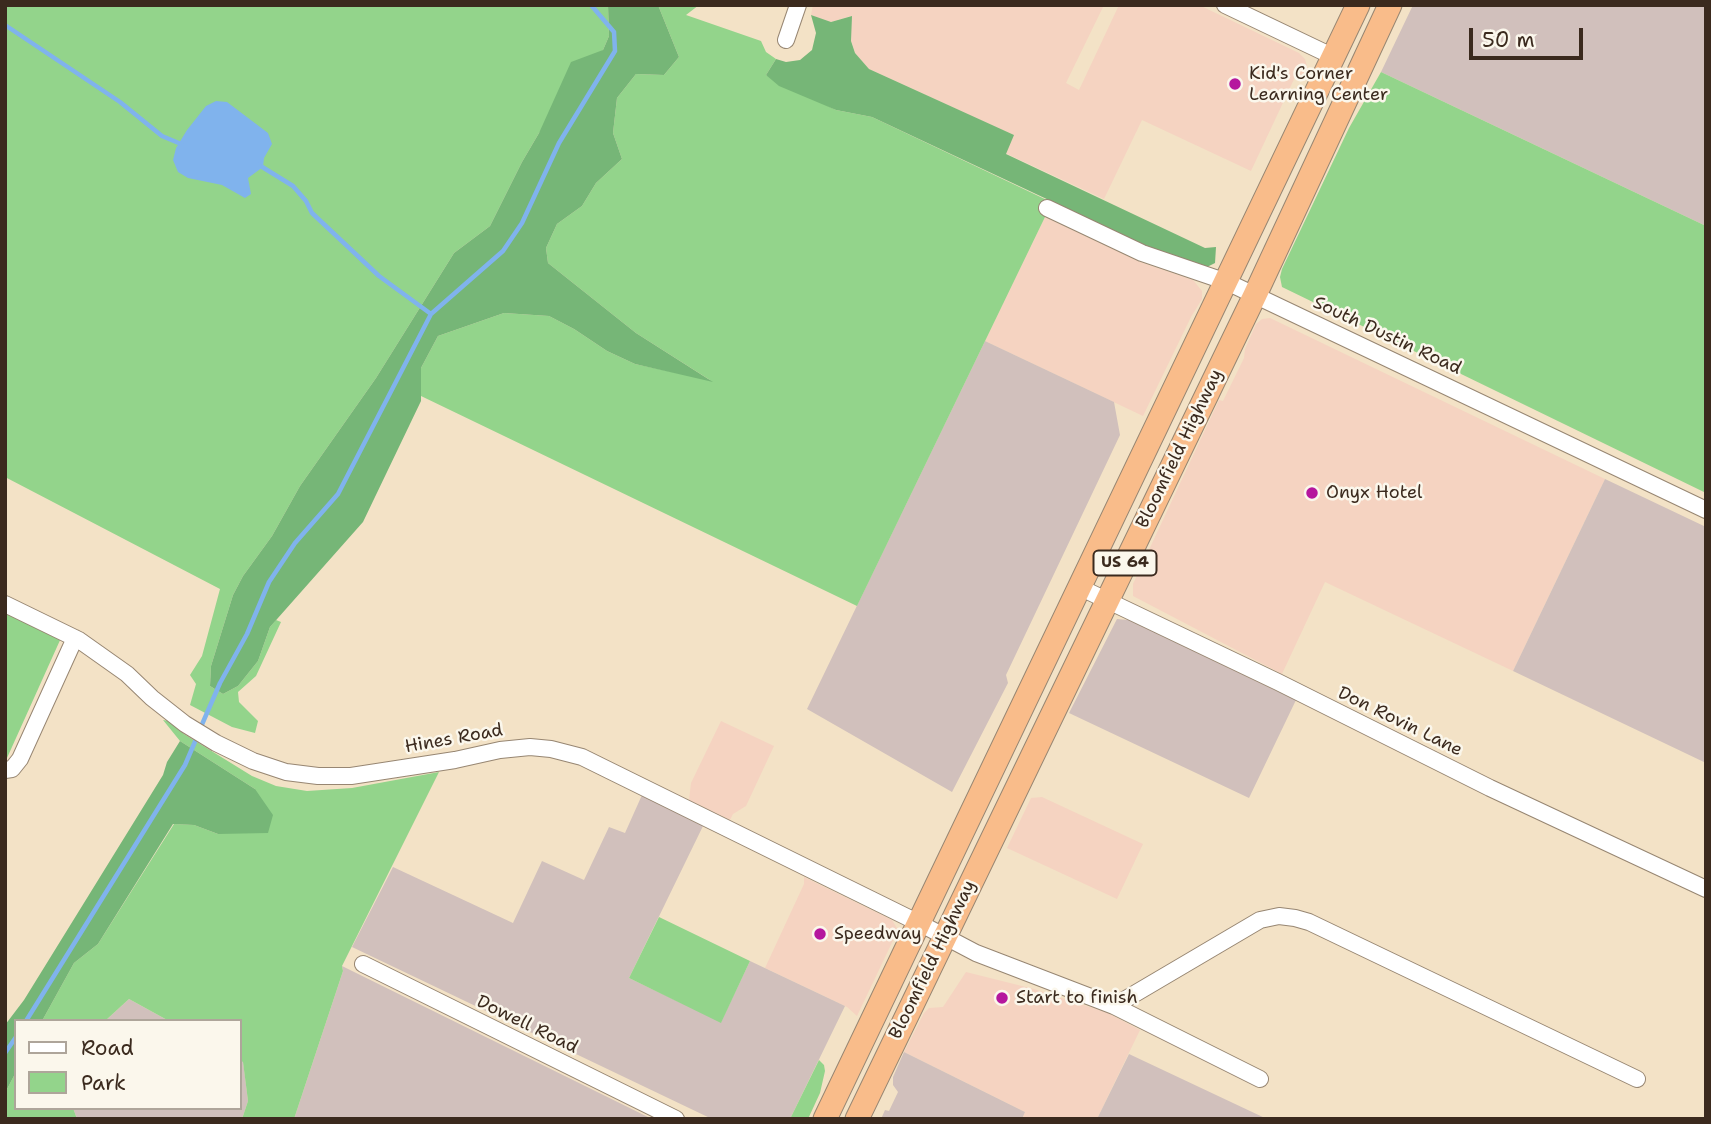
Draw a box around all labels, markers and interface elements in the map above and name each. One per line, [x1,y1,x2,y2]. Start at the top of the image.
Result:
scale bar [1473,14,1587,58]
text: 50 m [1482,26,1535,54]
place label: Kid's Corner Learning Center [1249,63,1388,106]
marker: Kid's Corner Learning Center [1227,76,1243,92]
street label: South Dustin Road [1309,292,1465,380]
street label: Bloomfield Highway [1132,366,1228,532]
place label: Onyx Hotel [1326,482,1422,504]
marker: Onyx Hotel [1304,485,1320,501]
road number: US 64 [1094,550,1156,576]
street label: Don Rovin Lane [1334,683,1466,761]
street label: Hines Road [403,720,505,758]
street label: Bloomfield Highway [885,877,981,1043]
place label: Speedway [834,923,922,945]
marker: Speedway [812,926,828,942]
place label: Start to finish [1016,987,1138,1009]
marker: Start to finish [994,990,1010,1006]
street label: Dowell Road [473,991,581,1059]
legend [14,1019,242,1110]
text: Road [81,1034,134,1062]
text: Park [81,1069,126,1097]

